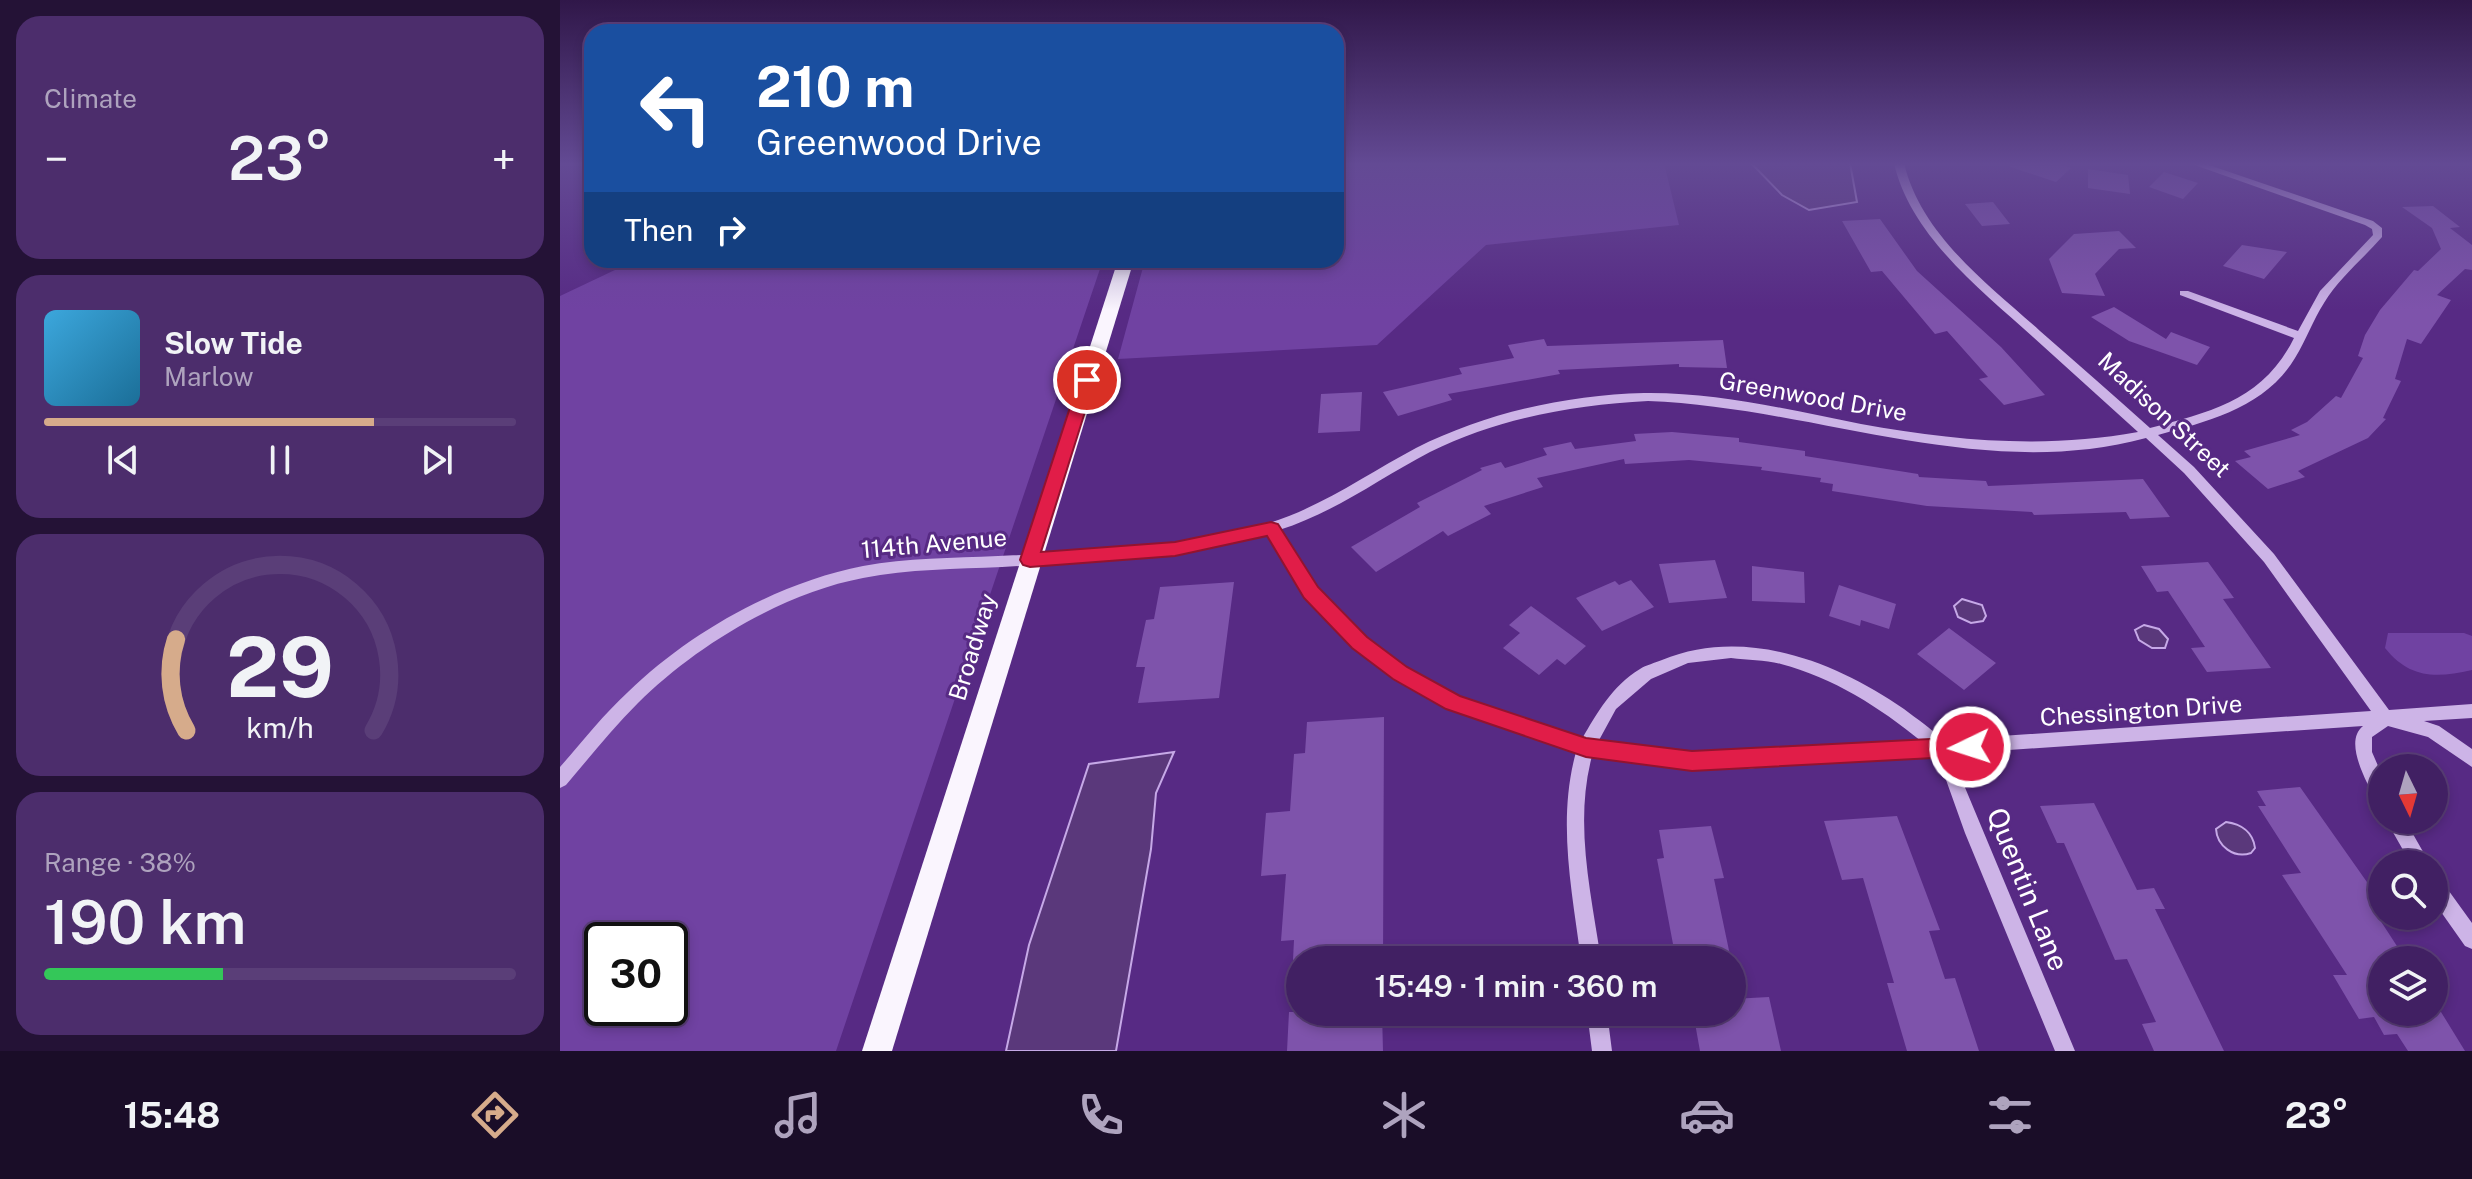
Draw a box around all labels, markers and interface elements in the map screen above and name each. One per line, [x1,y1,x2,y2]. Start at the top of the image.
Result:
text: 210 m [756,54,914,120]
icon: left [624,56,728,160]
text: Climate [44,83,137,114]
text: Greenwood Drive [756,121,1042,163]
text: 23° [228,123,332,194]
text: − [44,133,68,185]
text: + [492,133,516,185]
icon: right [709,208,753,252]
text: Then [624,212,693,248]
text: Slow Tide [164,325,303,361]
pin [1053,346,1121,414]
street label: Madison Street [2093,346,2237,483]
icon: arrive [1065,358,1109,402]
text: Marlow [164,361,254,392]
street label: Greenwood Drive [1717,366,1909,426]
icon: previous [101,438,145,482]
icon: pause [258,438,302,482]
icon: next [415,438,459,482]
street label: 114th Avenue [860,523,1008,563]
street label: Broadway [943,590,1002,704]
text: 29 [226,617,334,715]
street label: Chessington Drive [2039,689,2243,731]
position arrow [1928,705,2012,789]
text: km/h [246,711,314,744]
north arrow [2368,754,2448,834]
map controls [2368,754,2448,1026]
street label: Quentin Lane [1981,803,2076,975]
text: Range · 38% [44,847,196,878]
button: search [2368,850,2448,930]
text: 190 km [44,887,246,958]
speed limit sign: 30 [584,922,688,1026]
button: layers [2368,946,2448,1026]
text: 15:49 · 1 min · 360 m [1375,968,1658,1004]
icon: directions [467,1087,523,1143]
icon: music [770,1087,826,1143]
icon: phone [1073,1087,1129,1143]
icon: climate [1376,1087,1432,1143]
icon: car [1679,1087,1735,1143]
icon: filters [1982,1087,2038,1143]
text: 15:48 [123,1094,221,1136]
text: 23° [2285,1094,2349,1136]

